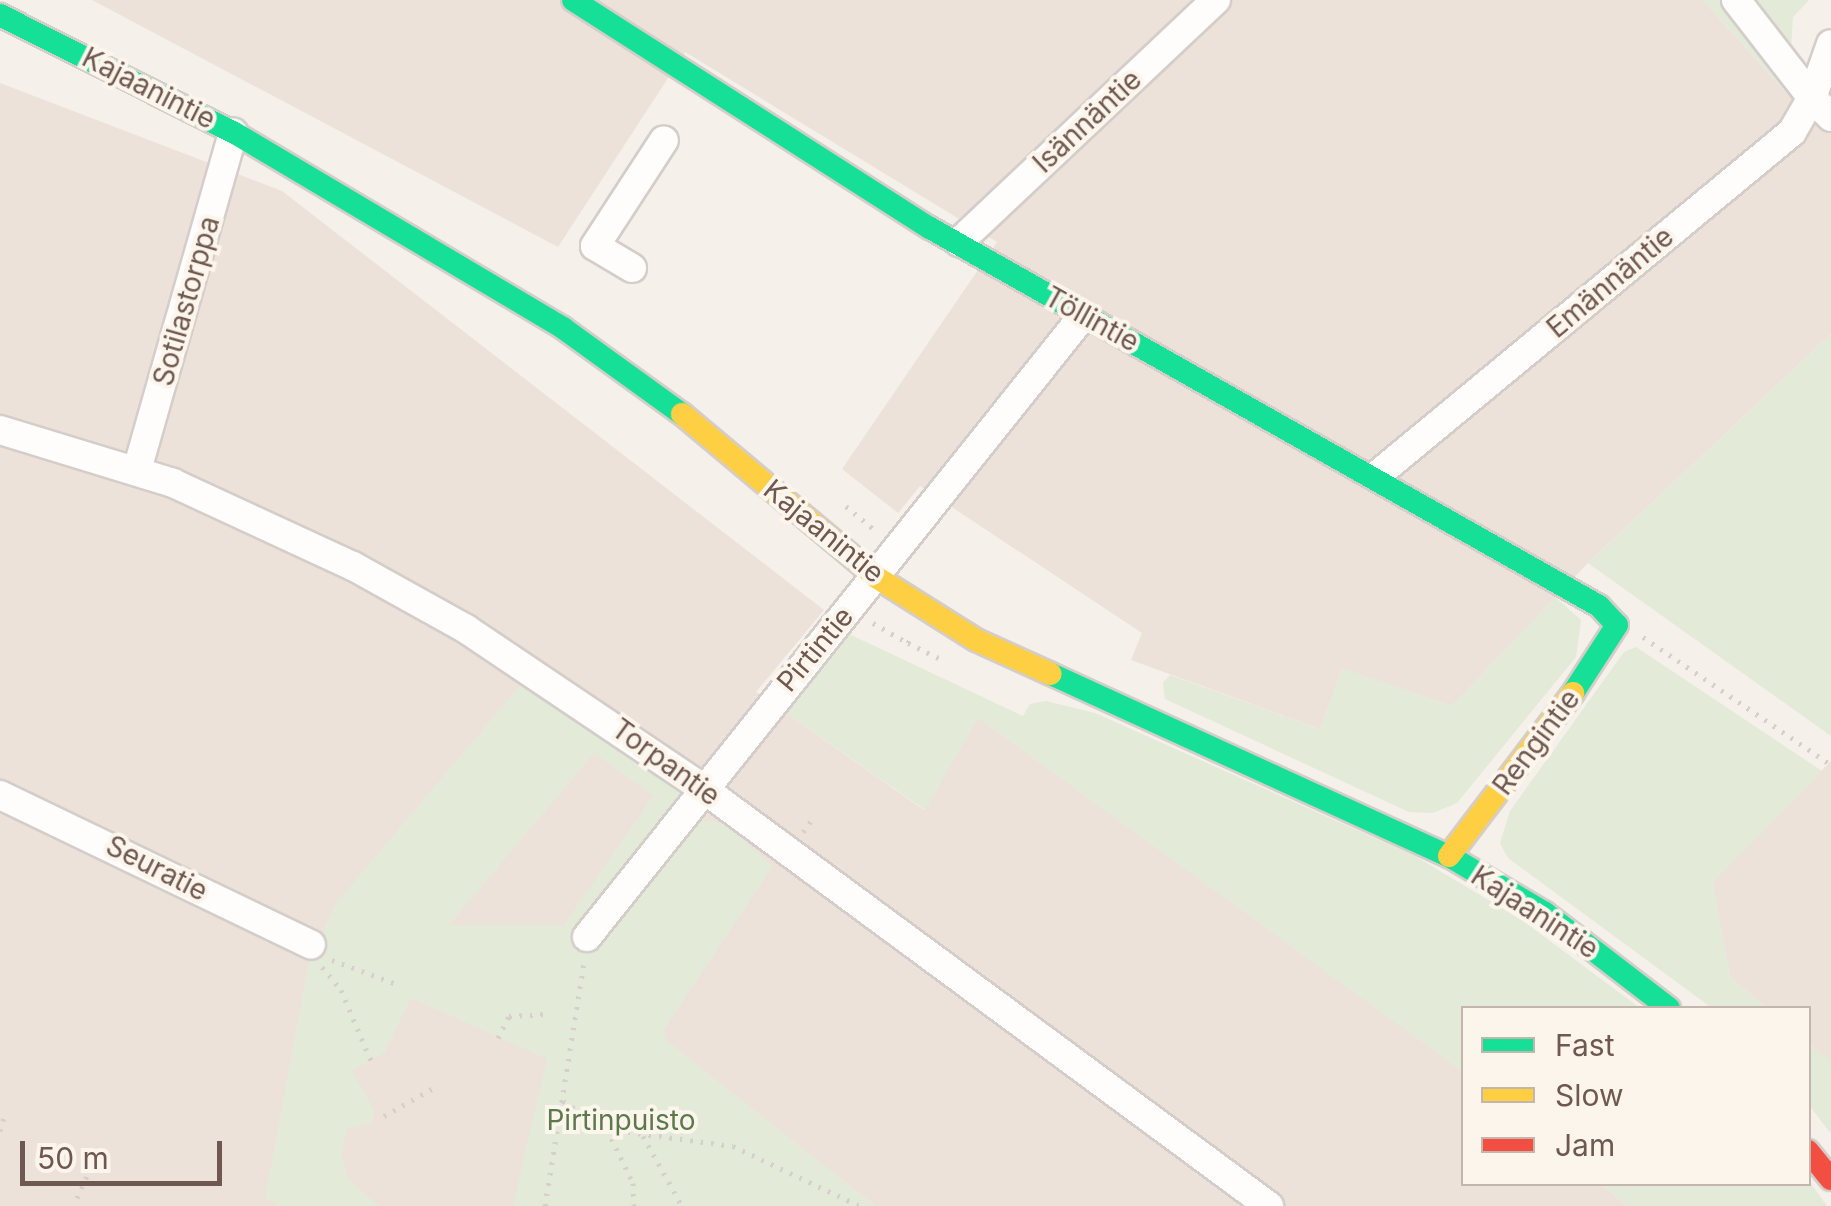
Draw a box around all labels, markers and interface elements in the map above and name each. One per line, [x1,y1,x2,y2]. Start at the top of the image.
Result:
street label: Kajaanintie [77,40,221,136]
street label: Isännäntie [1026,62,1148,180]
street label: Sotilastorppa [146,212,226,390]
street label: Emännäntie [1540,219,1680,345]
street label: Töllintie [1039,279,1145,359]
street label: Kajaanintie [757,472,891,590]
street label: Pirtintie [770,600,860,698]
street label: Rengintie [1485,683,1587,801]
street label: Torpantie [605,711,727,813]
street label: Seuratie [101,828,213,908]
street label: Kajaanintie [1465,858,1605,966]
legend [1461,1006,1811,1186]
text: Fast [1555,1027,1614,1063]
text: Slow [1555,1077,1624,1113]
park label: Pirtinpuisto [546,1103,696,1137]
scale bar [25,1121,228,1183]
text: Jam [1555,1127,1615,1163]
text: 50 m [37,1140,109,1176]

